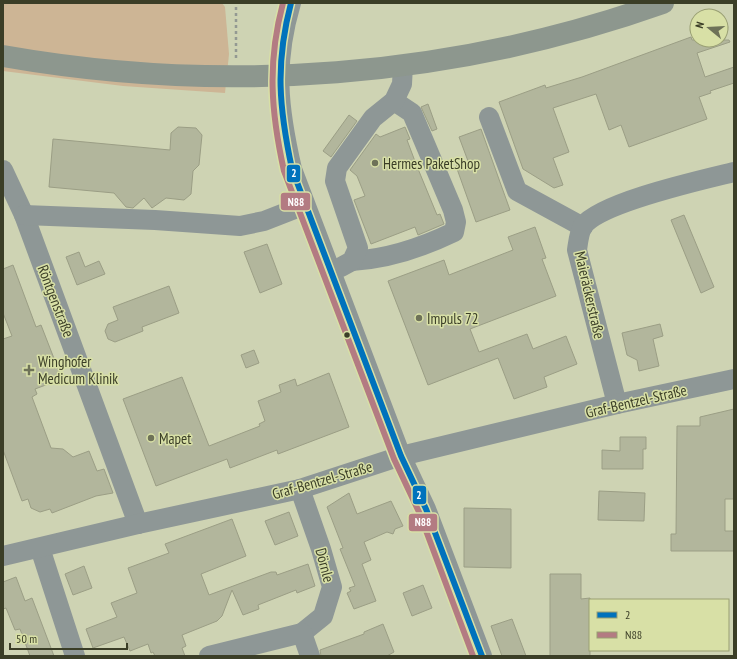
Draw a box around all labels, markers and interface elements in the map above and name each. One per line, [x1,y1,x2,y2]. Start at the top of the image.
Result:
north arrow [689,8,729,48]
text: N [692,20,707,30]
place label: Hermes PaketShop [383,154,480,173]
marker: Hermes PaketShop [370,158,380,168]
line badge: 2 [286,164,301,183]
text: 2 [291,166,297,180]
line badge: N88 [280,192,311,211]
text: N88 [288,195,304,209]
street label: Maieräckerstraße [571,249,609,341]
street label: Röntgenstraße [34,262,78,340]
place label: Impuls 72 [427,309,479,328]
marker: Impuls 72 [414,313,424,323]
unlabelled marker [342,330,352,340]
place label: Winghofer Medicum Klinik [38,352,118,388]
marker: Winghofer Medicum Klinik [23,364,35,376]
street label: Graf-Bentzel-Straße [584,380,688,422]
place label: Mapet [159,429,191,448]
marker: Mapet [146,433,156,443]
street label: Graf-Bentzel-Straße [270,457,374,503]
line badge: 2 [412,485,427,505]
text: 2 [416,488,422,502]
line badge: N88 [408,513,438,532]
text: N88 [415,515,431,529]
street label: Dörnle [311,546,339,584]
legend [589,599,729,651]
text: 2 [625,607,630,622]
scale bar [10,625,127,651]
text: N88 [625,627,642,642]
text: 50 m [16,631,37,646]

